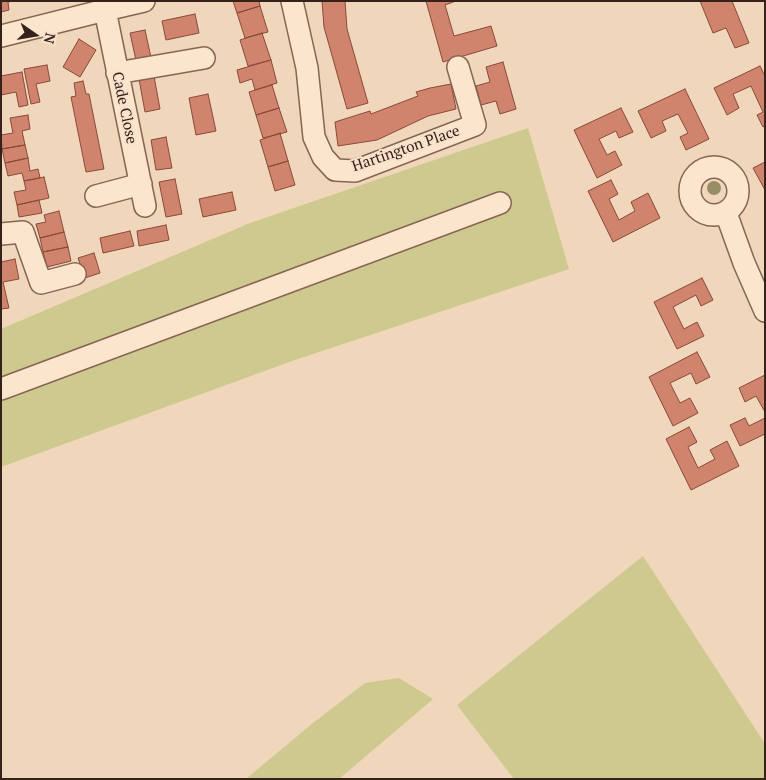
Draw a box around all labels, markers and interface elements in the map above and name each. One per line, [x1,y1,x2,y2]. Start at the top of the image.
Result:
north arrow [10,10,60,60]
text: N [40,31,61,46]
street label: Cade Close [108,70,140,146]
street label: Hartington Place [350,122,462,176]

